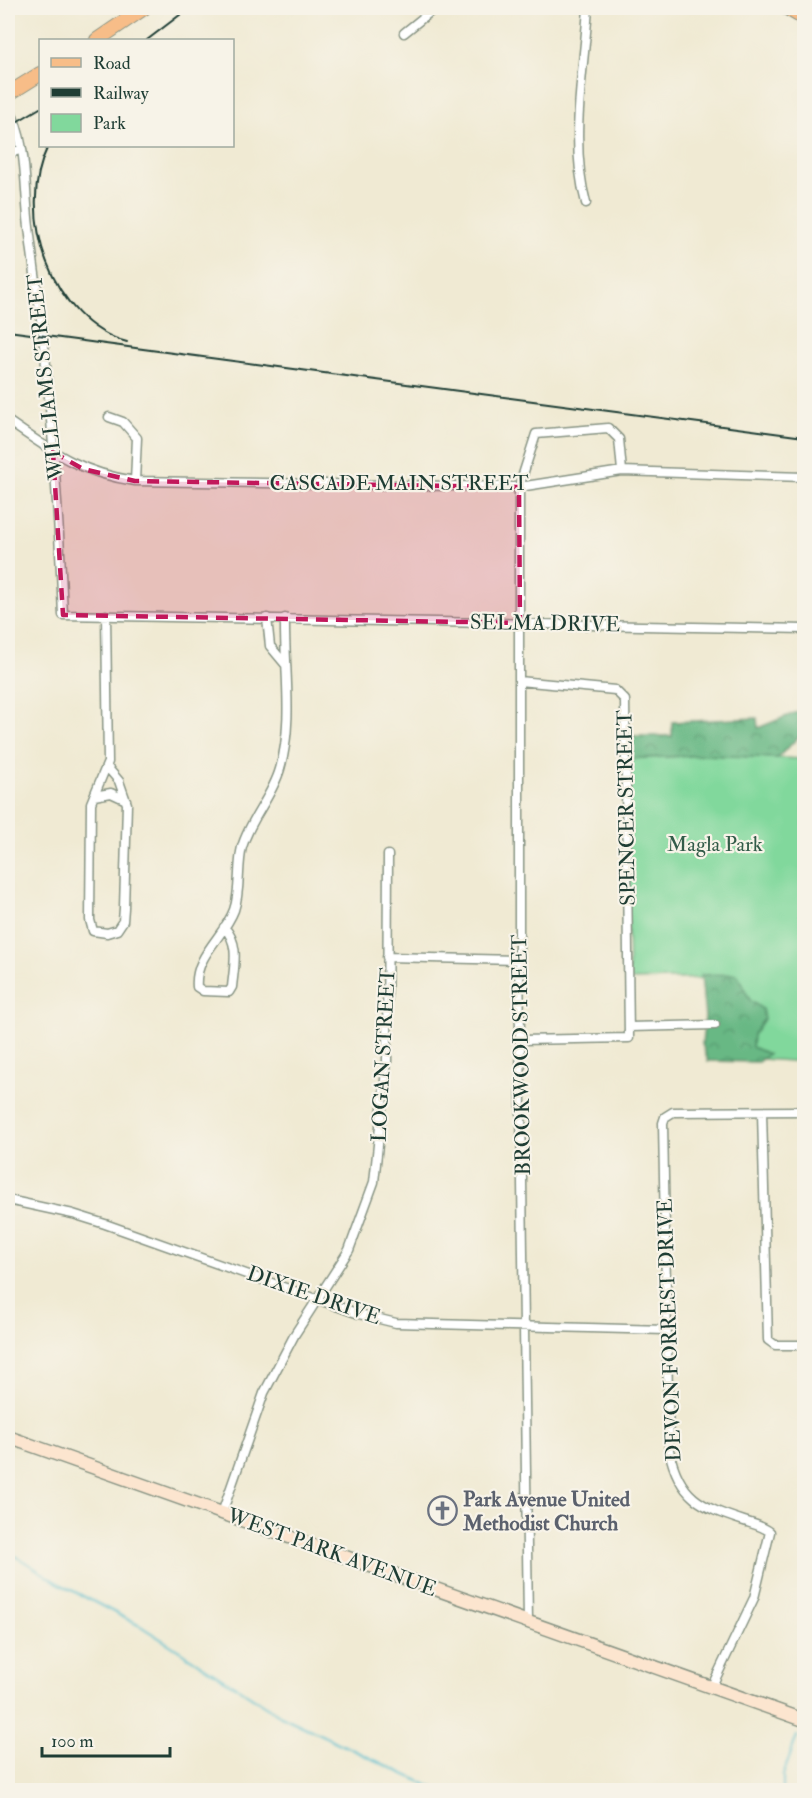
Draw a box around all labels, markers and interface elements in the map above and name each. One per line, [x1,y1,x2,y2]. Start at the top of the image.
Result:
legend [39,39,234,147]
text: Road [93,52,131,75]
text: Railway [93,82,150,105]
text: Park [93,112,126,135]
street label: WILLIAMS STREET [21,272,70,482]
street label: CASCADE MAIN STREET [269,470,529,497]
street label: SELMA DRIVE [470,609,620,638]
street label: SPENCER STREET [611,710,642,906]
park label: Magla Park [667,831,763,858]
street label: BROOKWOOD STREET [506,934,537,1176]
street label: LOGAN STREET [365,967,402,1143]
street label: DEVON FORREST DRIVE [651,1198,688,1462]
street label: DIXIE DRIVE [243,1260,384,1331]
place label: Park Avenue United Methodist Church [462,1486,631,1537]
church icon: Park Avenue United Methodist Church [426,1495,458,1527]
street label: WEST PARK AVENUE [223,1502,440,1603]
scale bar [42,1720,170,1758]
text: 100 m [51,1730,94,1753]

